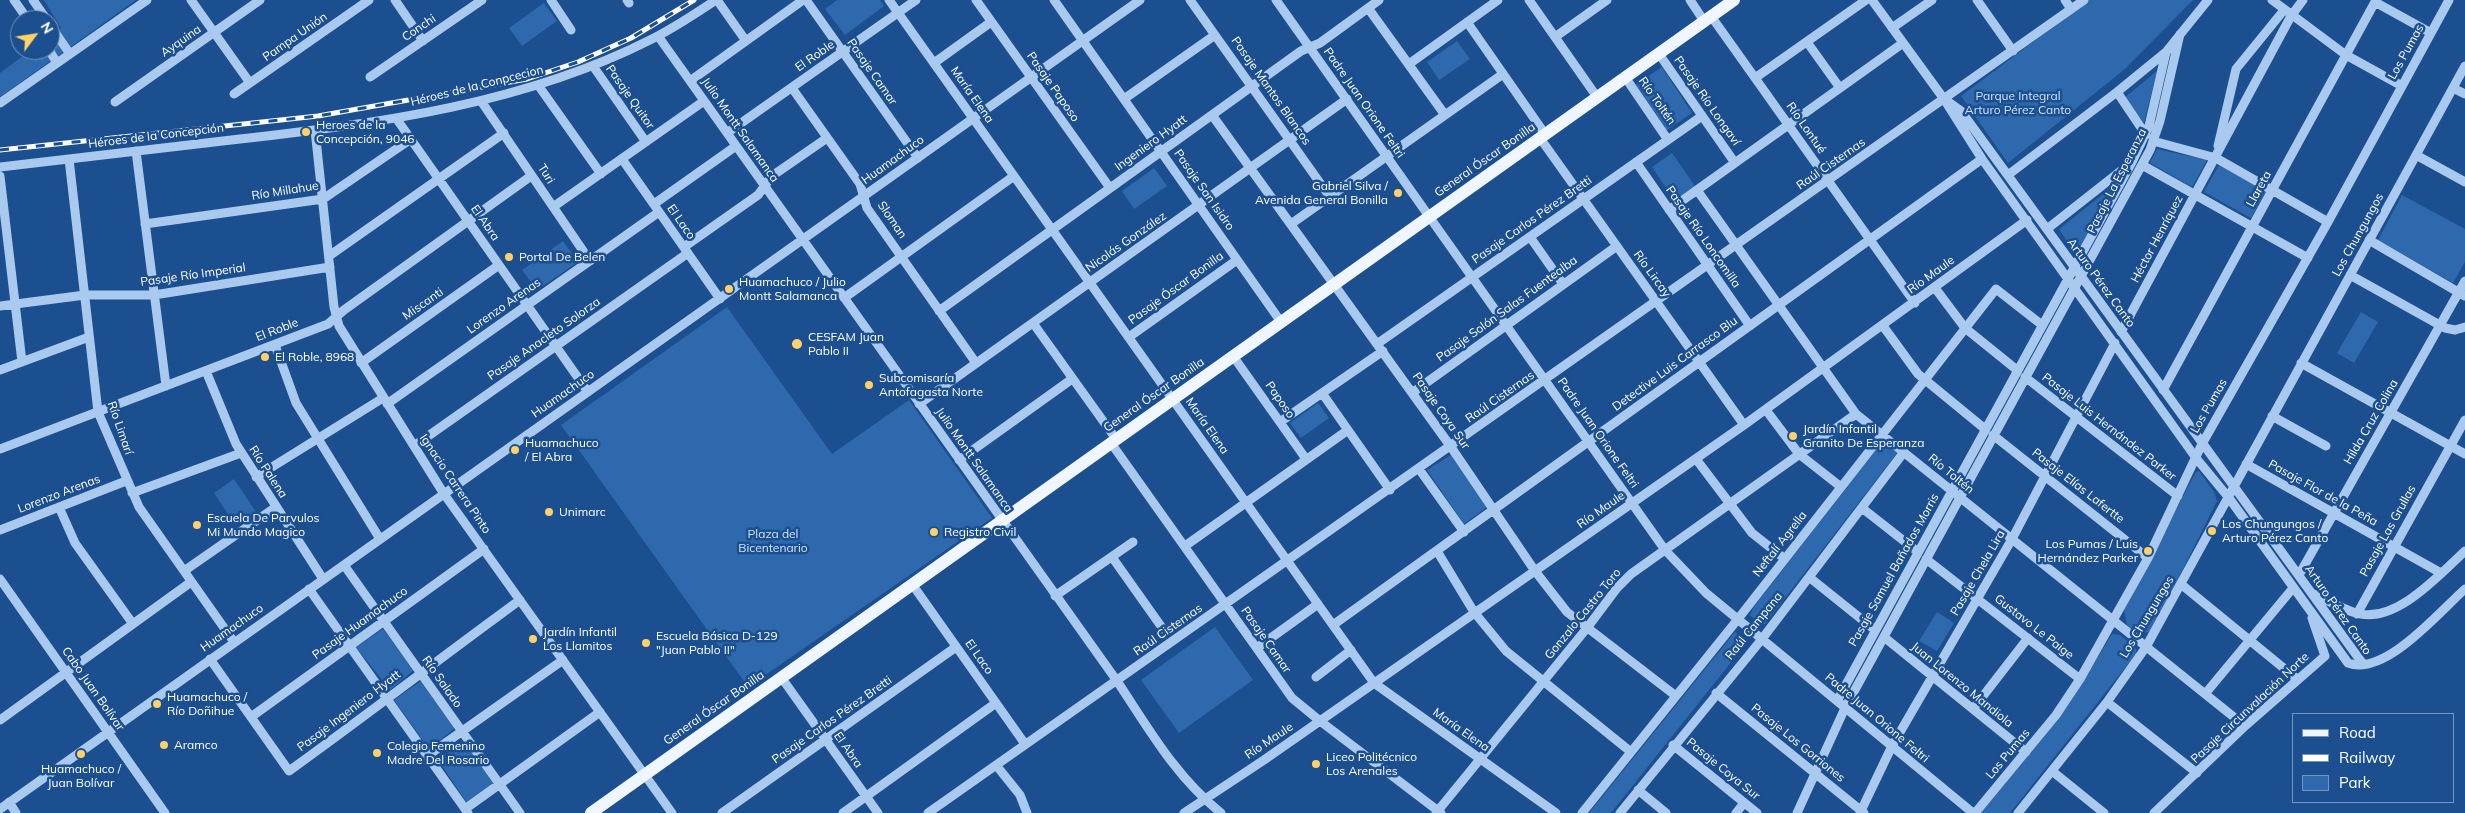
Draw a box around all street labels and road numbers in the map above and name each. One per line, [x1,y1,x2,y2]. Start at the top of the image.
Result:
street label: Pampa Unión [260,10,330,64]
street label: Conchi [399,12,439,44]
street label: Ayquina [158,22,204,60]
street label: Los Pumas [2385,22,2427,82]
street label: Pasaje Mantos Blancos [1228,34,1314,148]
street label: Pasaje Camar [844,36,900,108]
street label: El Roble [793,37,837,75]
street label: Padre Juan Orione Feltri [1320,45,1408,161]
street label: Pasaje Paposo [1024,49,1082,125]
street label: Pasaje Río Longaví [1671,54,1743,148]
street label: Pasaje Quitor [603,62,657,132]
street label: Héroes de la Conpcecion [409,63,545,109]
street label: María Elena [947,64,997,126]
street label: Río Toltén [1635,74,1679,128]
street label: Julio Montt Salamanca [698,75,782,185]
street label: Río Lontué [1783,100,1829,156]
street label: Ingeniero Hyatt [1112,112,1190,174]
street label: General Óscar Bonilla [1432,120,1538,200]
street label: Héroes de la Concepción [87,121,225,151]
street label: Pasaje La Esperanza [2084,126,2150,236]
street label: Huamachuco [859,133,927,187]
street label: Raúl Cisternas [1794,135,1868,193]
street label: Pasaje San Isidro [1171,147,1237,233]
street label: Turi [534,161,558,187]
street label: Llareta [2243,169,2275,209]
street label: Pasaje Carlos Pérez Bretti [1469,173,1595,267]
street label: Río Millahue [250,179,320,203]
street label: Pasaje Río Loncomilla [1662,183,1744,291]
street label: Los Chungungos [2329,191,2387,279]
street label: Héctor Henríquez [2128,193,2186,285]
street label: Sloman [874,199,910,241]
street label: El Abra [467,202,503,244]
street label: El Laco [664,202,698,242]
street label: Nicolás González [1083,209,1169,275]
street label: Arturo Pérez Canto [2064,236,2138,330]
street label: Río Lircay [1630,248,1674,300]
street label: Pasaje Óscar Bonilla [1126,249,1226,327]
street label: Pasaje Solón Salas Fuentealba [1434,253,1580,365]
street label: Río Maule [1905,253,1957,297]
street label: Pasaje Río Imperial [139,260,247,290]
street label: Lorenzo Arenas [464,275,544,337]
street label: Miscanti [400,285,446,323]
street label: Pasaje Anacleto Solorza [485,294,603,384]
street label: Detective Luis Carrasco Blu [1610,314,1740,414]
street label: El Roble [254,315,300,345]
street label: General Óscar Bonilla [1101,355,1207,435]
street label: Huamachuco [529,367,597,421]
street label: Raúl Cisternas [1463,368,1537,426]
street label: Pasaje Coya Sur [1409,370,1473,452]
street label: Pasaje Luis Hernández Parker [2039,370,2179,484]
street label: Padre Juan Orione Feltri [1554,375,1642,491]
street label: Los Pumas [2188,376,2230,436]
street label: Hilda Cruz Colina [2341,377,2401,467]
street label: Paposo [1262,379,1298,421]
street label: María Elena [1182,395,1232,457]
street label: Río Limarí [104,399,136,457]
street label: Julio Montt Salamanca [932,405,1016,515]
street label: Ignacio Carrera Pinto [416,431,494,537]
street label: Río Palena [246,443,290,501]
street label: Pasaje Elías Lafertte [2029,446,2127,526]
street label: Río Toltén [1925,451,1977,497]
street label: Pasaje Flor de la Peña [2266,457,2380,529]
street label: Lorenzo Arenas [16,472,102,516]
street label: Pasaje Las Grullas [2357,483,2419,579]
street label: Río Maule [1574,488,1628,532]
street label: Pasaje Samuel Bañados Morris [1846,491,1942,649]
street label: Neftalí Agrella [1750,508,1810,580]
street label: Pasaje Chela Lira [1948,528,2008,618]
street label: Arturo Pérez Canto [2302,562,2374,658]
street label: Gonzalo Castro Toro [1542,566,1624,662]
street label: Los Chungungos [2117,574,2177,660]
street label: Pasaje Huamachuco [310,584,410,662]
street label: Raúl Campana [1722,589,1786,663]
street label: Gustavo Le Paige [1991,592,2077,662]
street label: Huamachuco [198,601,266,655]
street label: Raúl Cisternas [1131,601,1205,659]
street label: Pasaje Camar [1238,604,1294,676]
street label: El Laco [962,637,996,677]
street label: Juan Lorenzo Mandiola [1908,639,2016,731]
street label: Cabo Juan Bolívar [59,644,127,734]
street label: Pasaje Circunvalación Norte [2188,650,2312,766]
street label: Río Salado [419,653,465,711]
street label: Pasaje Ingeniero Hyatt [294,667,404,755]
street label: General Óscar Bonilla [661,668,767,748]
street label: Padre Juan Orione Feltri [1822,670,1932,766]
street label: Pasaje Carlos Pérez Bretti [769,673,895,767]
street label: Pasaje Los Gorriones [1748,701,1848,785]
street label: María Elena [1430,705,1492,755]
street label: Río Maule [1242,720,1296,762]
street label: Los Pumas [1983,726,2033,782]
street label: El Abra [830,729,866,771]
street label: Pasaje Coya Sur [1683,735,1763,803]

